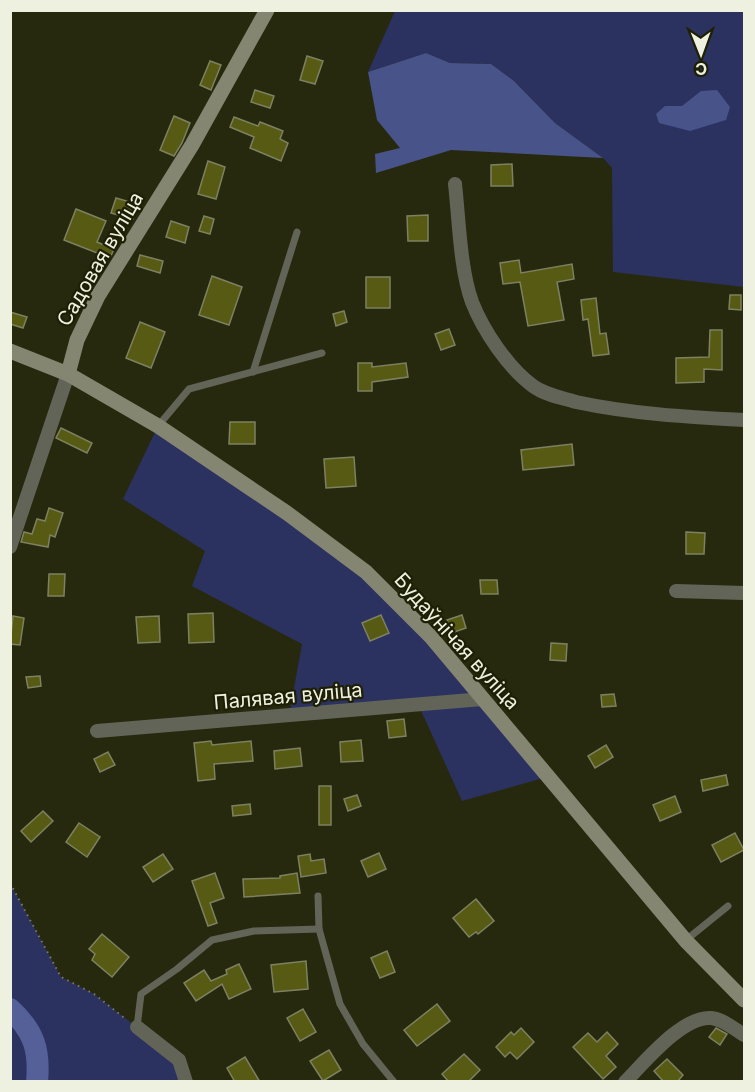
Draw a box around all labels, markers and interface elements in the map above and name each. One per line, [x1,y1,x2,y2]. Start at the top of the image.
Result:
north arrow [671,24,731,84]
text: С [695,59,707,79]
street label: Садовая вуліца [52,188,148,330]
street label: Будаўнічая вуліца [389,568,525,714]
street label: Палявая вуліца [213,678,363,714]

